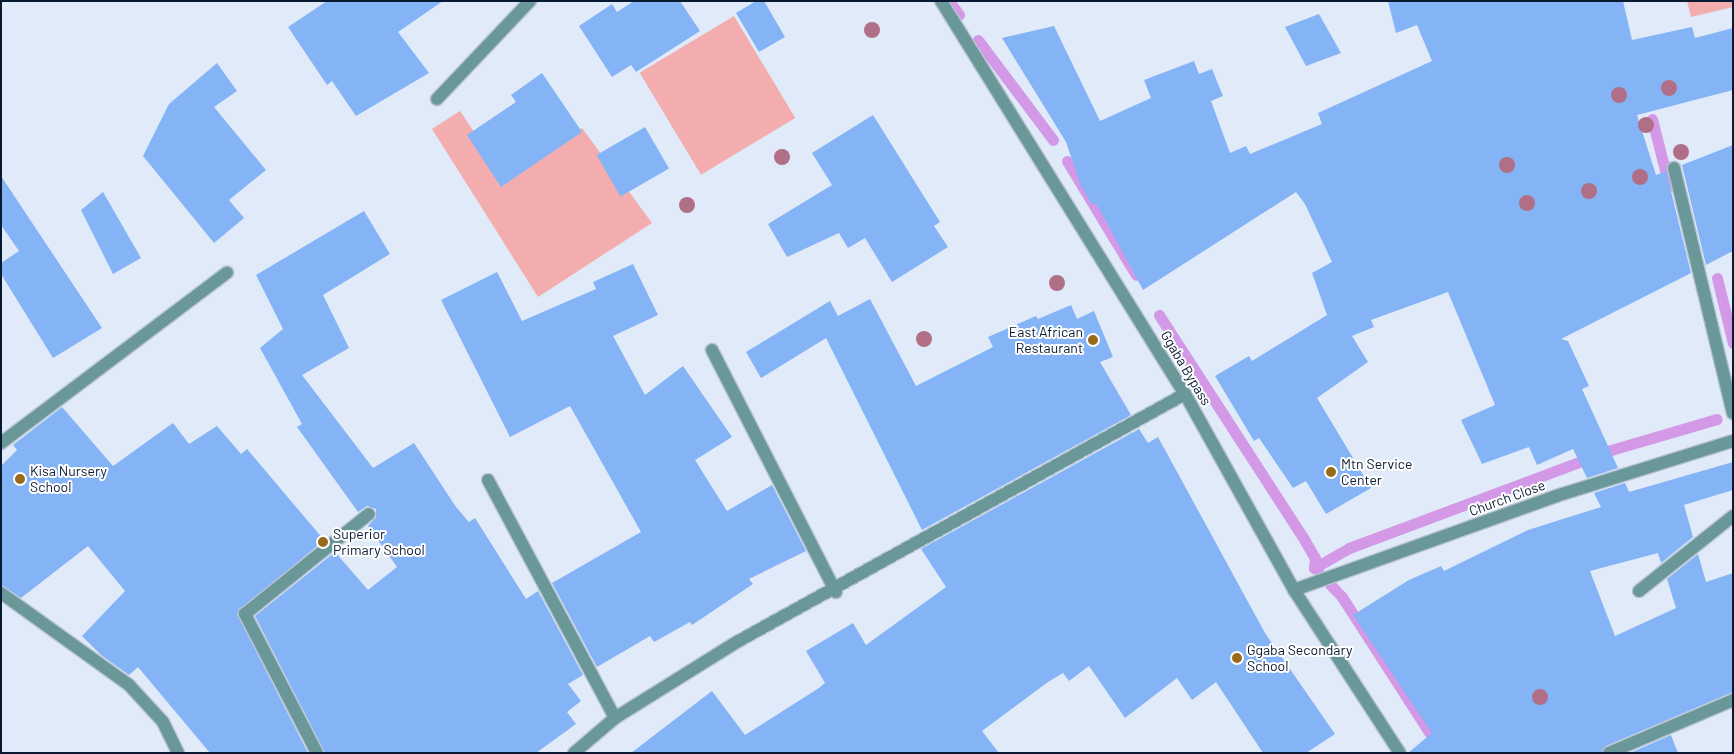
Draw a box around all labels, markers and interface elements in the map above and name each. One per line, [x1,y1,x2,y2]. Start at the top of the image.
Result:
place label: East African Restaurant [1009,324,1083,357]
street label: Ggaba Bypass [1157,328,1215,408]
marker: East African Restaurant [1087,334,1099,346]
place label: Mtn Service Center [1341,456,1412,488]
place label: Kisa Nursery School [30,463,107,496]
marker: Mtn Service Center [1325,466,1337,478]
marker: Kisa Nursery School [14,473,26,485]
street label: Church Close [1467,476,1547,520]
place label: Superior Primary School [333,526,425,558]
marker: Superior Primary School [317,536,329,548]
place label: Ggaba Secondary School [1247,642,1352,674]
marker: Ggaba Secondary School [1231,652,1243,664]

